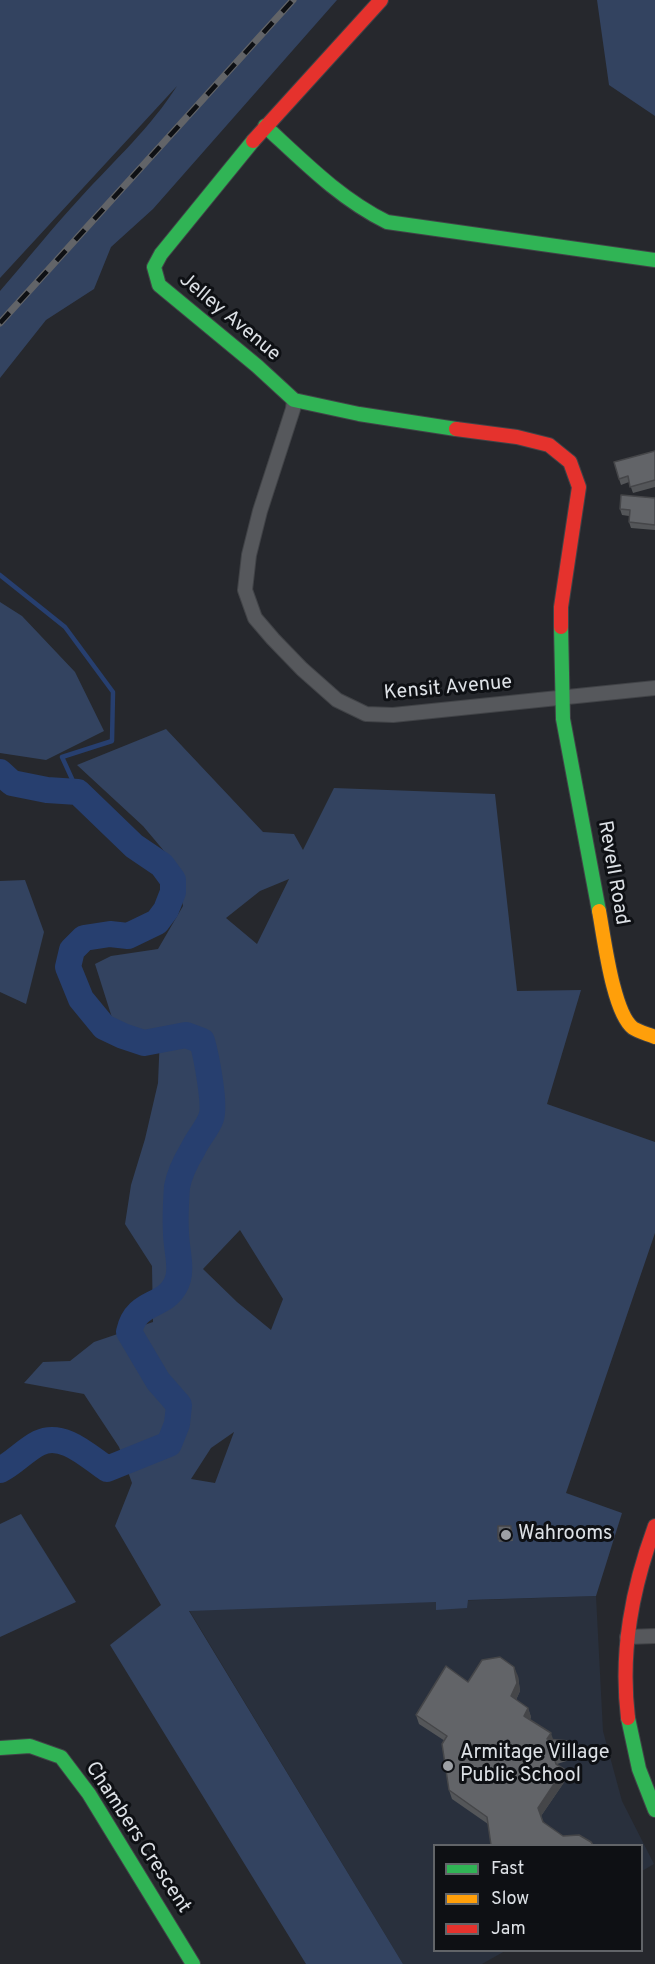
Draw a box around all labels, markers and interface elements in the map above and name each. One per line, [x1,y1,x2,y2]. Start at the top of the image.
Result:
street label: Jelley Avenue [174,269,284,367]
street label: Kensit Avenue [383,671,513,707]
street label: Revell Road [591,819,633,927]
place label: Wahrooms [518,1523,612,1547]
marker: Wahrooms [499,1528,513,1542]
place label: Armitage Village Public School [460,1742,609,1789]
street label: Chambers Crescent [79,1758,195,1918]
marker: Armitage Village Public School [441,1759,455,1773]
legend [433,1844,643,1952]
text: Fast [491,1858,524,1881]
text: Slow [491,1888,529,1911]
text: Jam [491,1918,526,1941]

